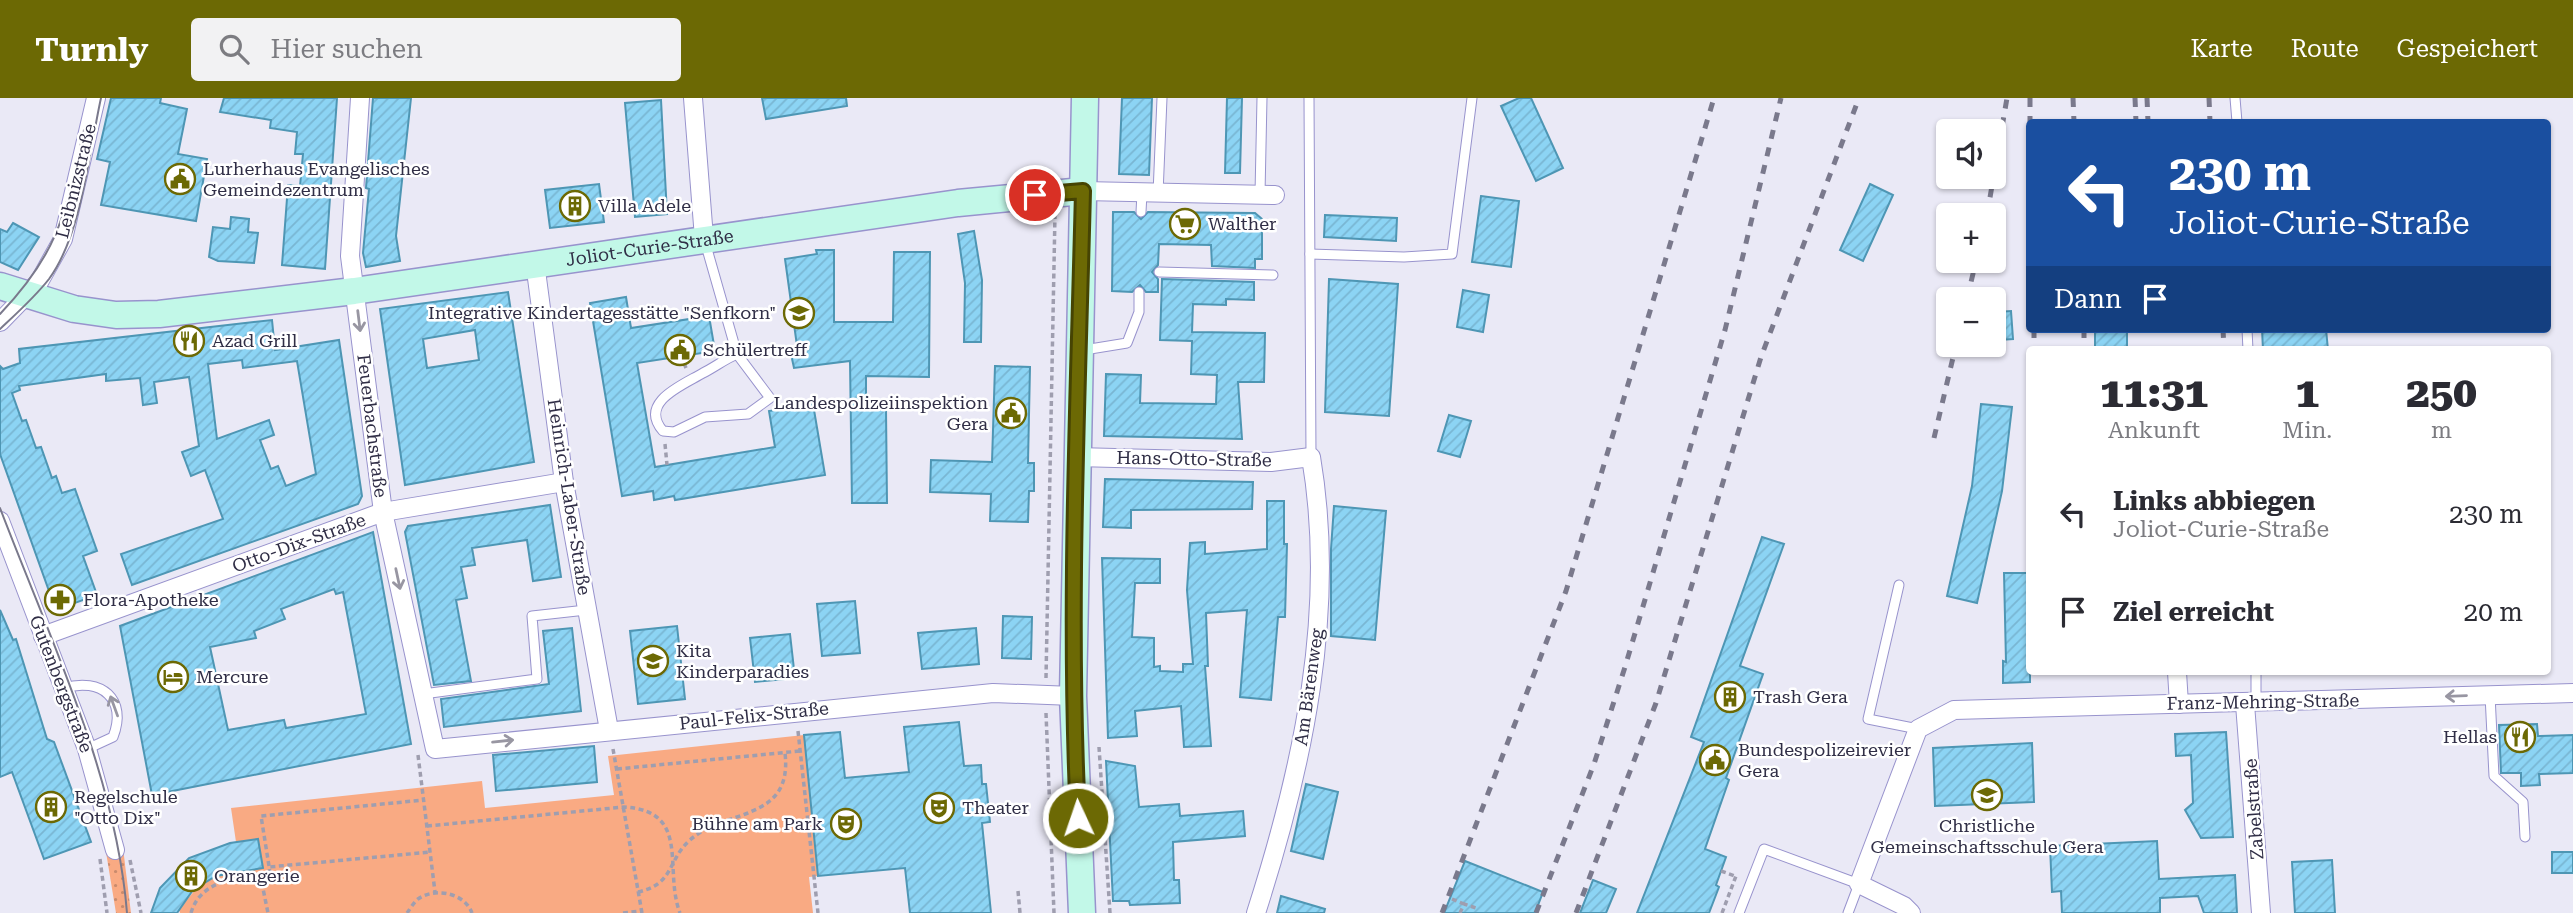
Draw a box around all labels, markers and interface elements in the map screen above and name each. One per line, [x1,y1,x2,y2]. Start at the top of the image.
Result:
search box [191,18,681,81]
text: Turnly [35,30,149,69]
icon: search [215,30,253,68]
text: Hier suchen [271,34,423,64]
text: Karte [2190,35,2253,63]
text: Route [2291,35,2359,63]
text: Gespeichert [2397,35,2538,63]
map controls [1936,119,2006,357]
button: sound [1936,119,2006,189]
street label: Leibnizstraße [51,121,100,241]
text: 230 m [2169,145,2311,202]
icon: left [2054,147,2145,238]
place label: Lurherhaus Evangelisches Gemeindezentrum [203,158,430,200]
public building icon: Lurherhaus Evangelisches Gemeindezentrum [163,162,197,196]
pin [1005,165,1065,225]
icon: arrive [1016,176,1054,214]
building icon: Villa Adele [558,189,592,223]
place label: Villa Adele [598,195,691,216]
button: + [1936,203,2006,273]
text: Joliot-Curie-Straße [2169,204,2470,242]
supermarket icon: Walther [1168,207,1202,241]
place label: Walther [1208,213,1276,234]
street label: Joliot-Curie-Straße [564,225,735,270]
icon: arrive [2136,280,2174,318]
text: Dann [2054,284,2122,314]
button: − [1936,287,2006,357]
school or university icon: Integrative Kindertagesstätte "Senfkorn" [782,296,816,330]
place label: Integrative Kindertagesstätte "Senfkorn" [428,302,776,323]
one-way arrow [353,310,366,332]
restaurant icon: Azad Grill [172,324,206,358]
place label: Azad Grill [212,330,298,351]
public building icon: Schülertreff [663,333,697,367]
place label: Schülertreff [703,339,808,360]
street label: Feuerbachstraße [353,353,392,499]
text: 11:31 [2100,368,2208,417]
text: 1 [2295,368,2319,417]
text: 250 [2406,368,2477,417]
place label: Landespolizeiinspektion Gera [773,392,988,434]
public building icon: Landespolizeiinspektion Gera [994,396,1028,430]
street label: Heinrich-Laber-Straße [544,397,595,597]
text: Ankunft [2108,417,2200,444]
text: Min. [2282,417,2332,444]
text: m [2431,417,2452,444]
street label: Hans-Otto-Straße [1116,447,1272,470]
text: Links abbiegen [2113,486,2316,516]
icon: left [2054,495,2092,533]
text: 230 m [2449,499,2523,529]
street label: Otto-Dix-Straße [229,509,368,576]
text: Joliot-Curie-Straße [2113,516,2329,543]
one-way arrow [391,567,405,590]
pharmacy icon: Flora-Apotheke [43,583,77,617]
place label: Flora-Apotheke [83,589,219,610]
icon: arrive [2054,593,2092,631]
text: Ziel erreicht [2113,597,2274,627]
text: 20 m [2464,597,2523,627]
street label: Gutenbergstraße [26,612,97,756]
street label: Am Bärenweg [1290,626,1327,747]
place label: Kita Kinderparadies [676,640,809,682]
school or university icon: Kita Kinderparadies [636,644,670,678]
hotel icon: Mercure [156,660,190,694]
place label: Mercure [196,666,269,687]
building icon: Trash Gera [1713,680,1747,714]
place label: Trash Gera [1753,686,1848,707]
street label: Franz-Mehring-Straße [2166,689,2360,714]
one-way arrow [2445,690,2468,703]
one-way arrow [107,696,119,718]
street label: Paul-Felix-Straße [678,697,830,734]
restaurant icon: Hellas [2503,720,2537,754]
place label: Hellas [2443,726,2497,747]
one-way arrow [491,735,514,748]
place label: Bundespolizeirevier Gera [1738,739,1911,781]
public building icon: Bundespolizeirevier Gera [1698,743,1732,777]
street label: Zabelstraße [2239,758,2268,860]
school or university icon: Christliche Gemeinschaftsschule Gera [1970,778,2004,812]
position arrow [1041,781,1115,855]
place label: Regelschule "Otto Dix" [74,786,178,828]
building icon: Regelschule "Otto Dix" [34,790,68,824]
theatre icon: Theater [922,791,956,825]
place label: Theater [962,797,1029,818]
theatre icon: Bühne am Park [829,807,863,841]
place label: Bühne am Park [692,813,823,834]
place label: Christliche Gemeinschaftsschule Gera [1871,815,2104,857]
building icon: Orangerie [174,859,208,893]
place label: Orangerie [214,865,300,886]

